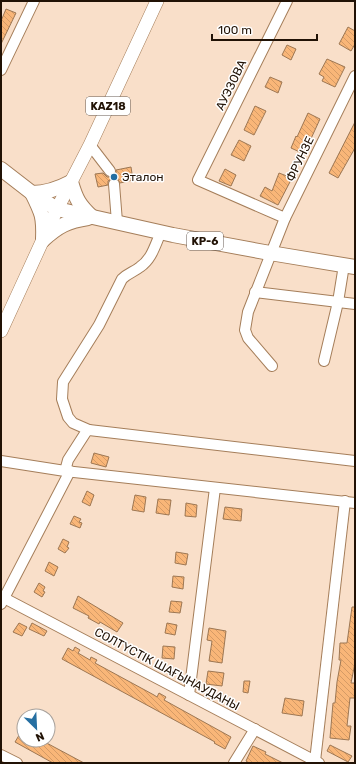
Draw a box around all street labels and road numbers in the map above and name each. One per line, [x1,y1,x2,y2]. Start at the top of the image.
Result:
street label: АУЭЗОВА [213,57,249,113]
road number: KAZ18 [86,97,130,115]
street label: ФРУНЗЕ [283,134,317,184]
road number: KP-6 [187,232,223,250]
street label: СОЛТҮСТІК ШАҒЫНАУДАНЫ [92,625,242,713]

